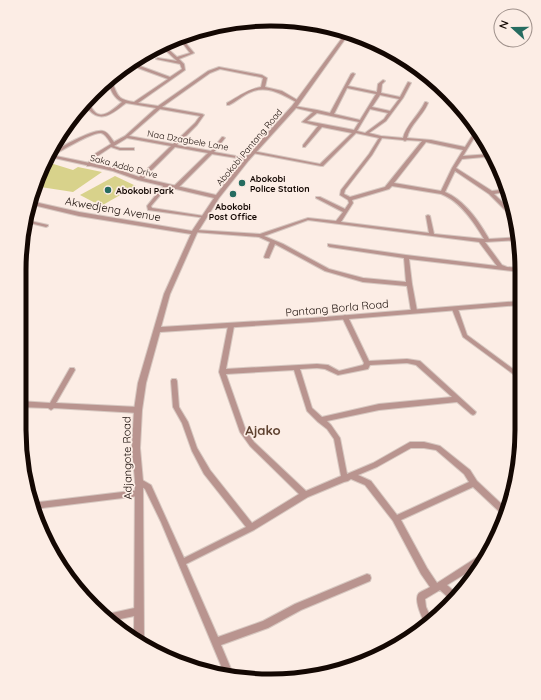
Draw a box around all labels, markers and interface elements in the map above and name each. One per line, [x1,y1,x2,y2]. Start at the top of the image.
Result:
north arrow [493,8,533,48]
text: N [496,18,512,31]
street label: Abokobi Pantang Road [214,106,284,188]
street label: Naa Dzagbele Lane [146,127,230,153]
street label: Saka Addo Drive [89,152,159,180]
place label: Abokobi Police Station [250,173,310,194]
marker: Abokobi Police Station [237,178,247,188]
marker: Abokobi Park [103,185,113,195]
place label: Abokobi Park [116,185,174,196]
marker: Abokobi Post Office [228,189,238,199]
street label: Akwedjeng Avenue [64,194,162,224]
place label: Abokobi Post Office [209,201,257,222]
street label: Pantang Borla Road [285,297,389,319]
street label: Adjangote Road [119,416,135,500]
district label: Ajako [245,422,281,438]

